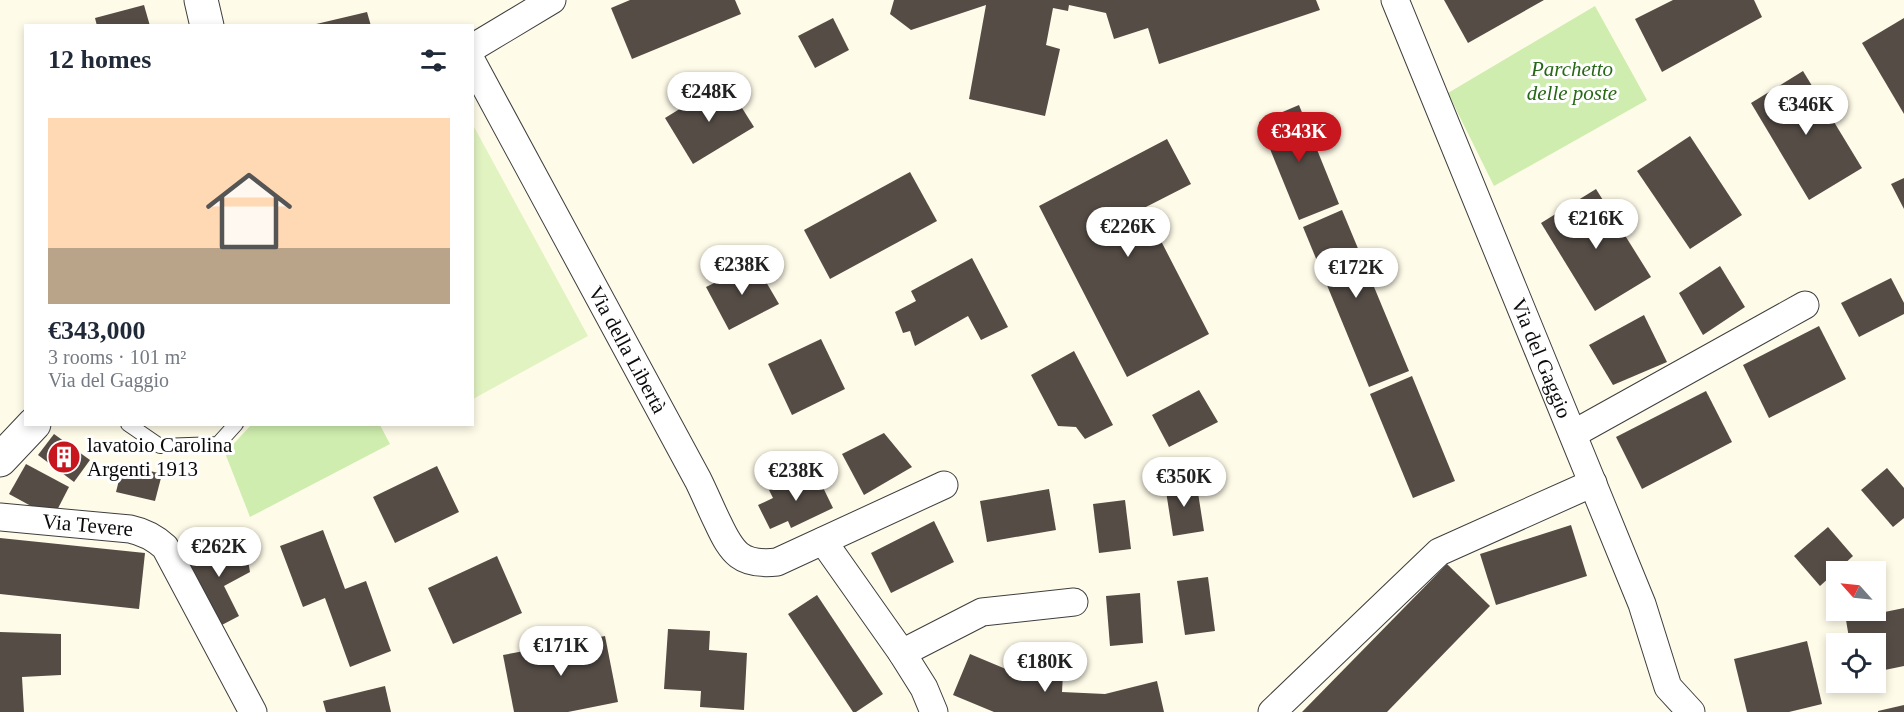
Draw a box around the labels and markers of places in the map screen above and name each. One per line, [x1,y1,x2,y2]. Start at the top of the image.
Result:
pin: €248K [667,72,751,123]
pin: €346K [1764,85,1848,136]
pin: €343K [1257,112,1341,163]
pin: €216K [1554,199,1638,250]
pin: €226K [1086,207,1170,258]
pin: €238K [700,245,784,296]
pin: €172K [1314,248,1398,299]
place label: lavatoio Carolina Argenti 1913 [87,433,233,481]
building icon: lavatoio Carolina Argenti 1913 [46,439,82,475]
pin: €238K [754,451,838,502]
pin: €350K [1142,457,1226,508]
pin: €262K [177,527,261,578]
pin: €171K [519,626,603,677]
pin: €180K [1003,642,1087,693]

